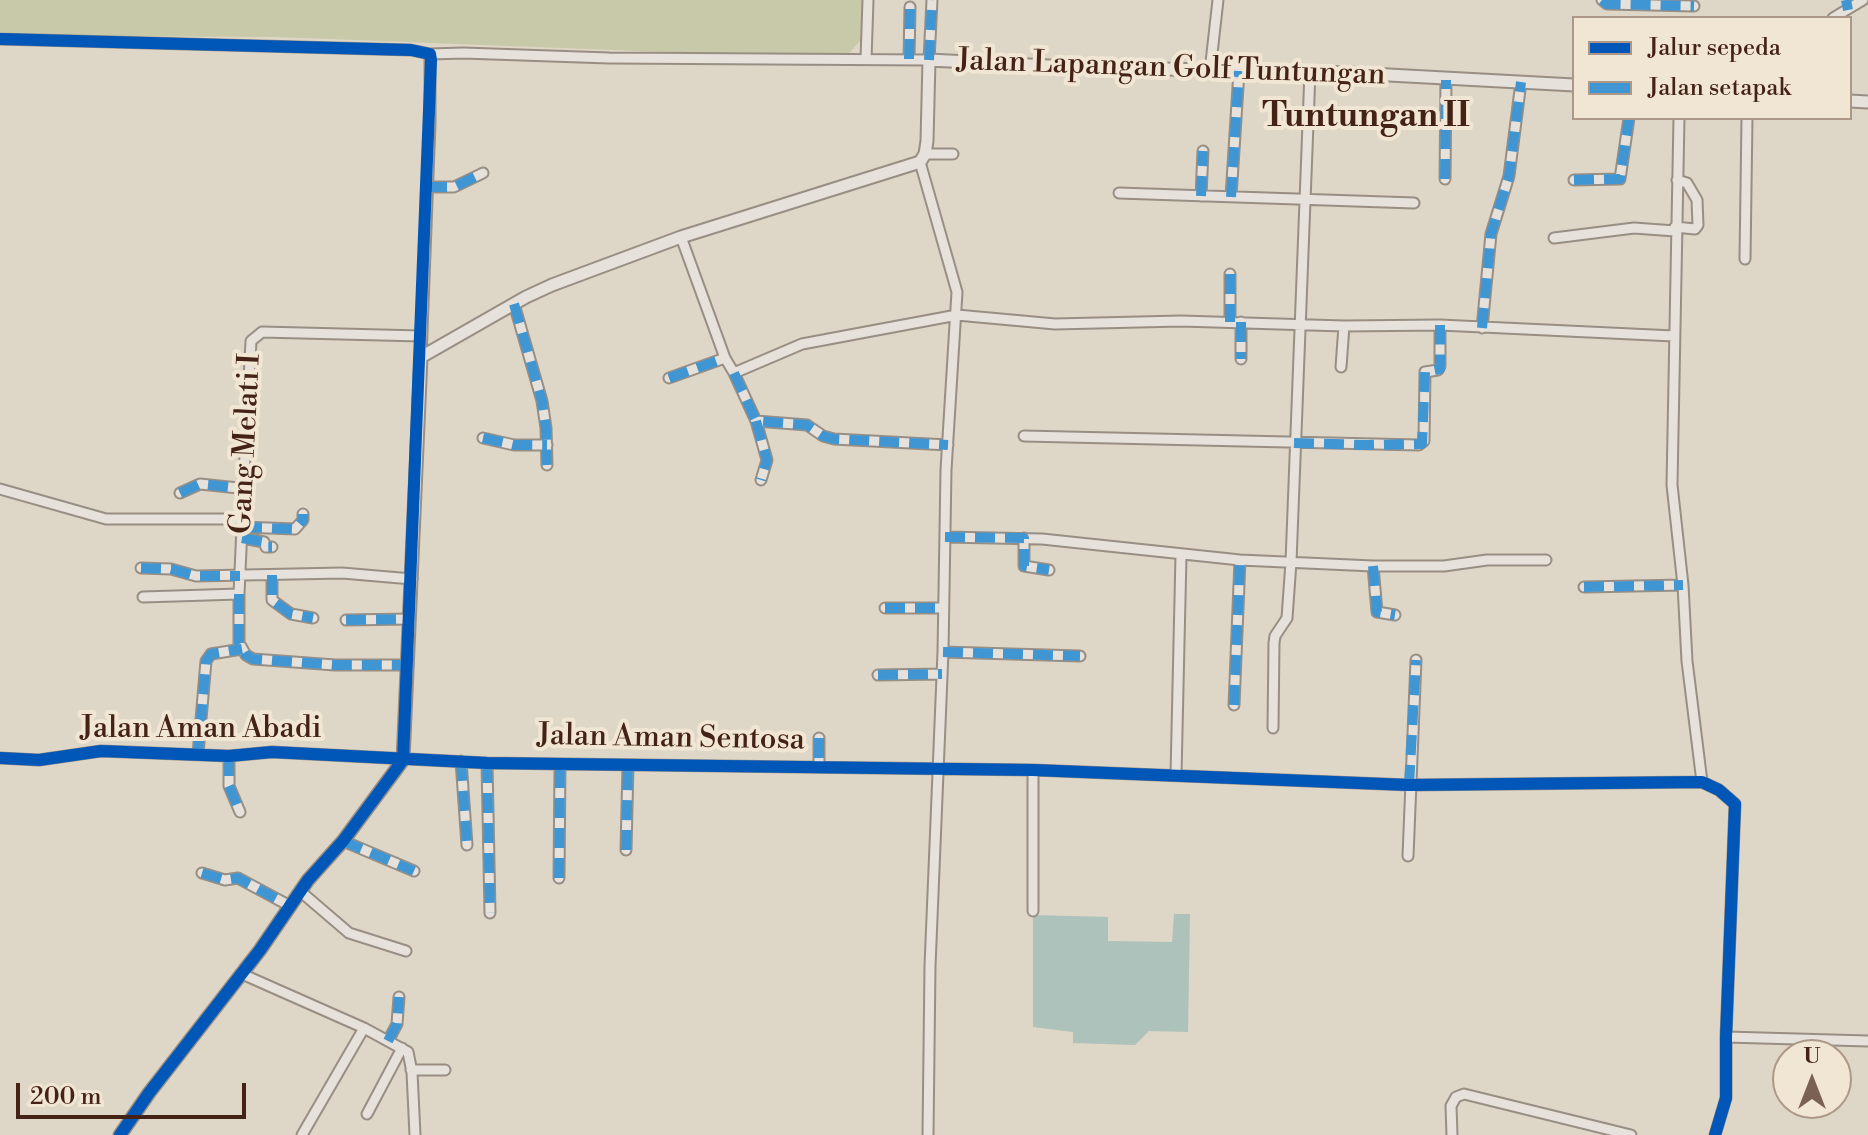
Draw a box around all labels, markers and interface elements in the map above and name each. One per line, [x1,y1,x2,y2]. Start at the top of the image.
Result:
legend [1572,16,1852,120]
text: Jalur sepeda [1648,33,1781,63]
street label: Jalan Lapangan Golf Tuntungan [956,44,1386,94]
text: Jalan setapak [1648,73,1791,103]
district label: Tuntungan II [1262,98,1470,138]
street label: Gang Melati I [224,353,270,535]
street label: Jalan Aman Abadi [80,712,322,748]
street label: Jalan Aman Sentosa [537,719,805,759]
north arrow [1772,1039,1852,1119]
text: U [1803,1043,1821,1070]
scale bar [20,1067,250,1117]
text: 200 m [30,1082,101,1112]

